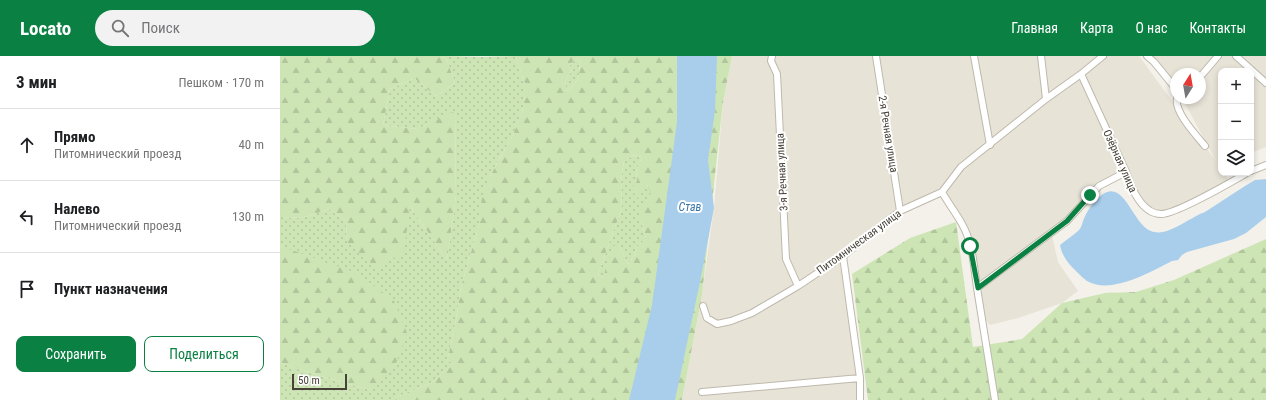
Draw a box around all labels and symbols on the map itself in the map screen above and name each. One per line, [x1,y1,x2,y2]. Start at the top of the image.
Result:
north arrow [1170,68,1206,104]
street label: 2-я Речная улица [875,95,901,173]
street label: Озёрная улица [1100,128,1140,194]
street label: 3-я Речная улица [773,133,791,211]
route end [1081,186,1099,204]
water label: Став [679,200,702,214]
street label: Питомническая улица [814,207,904,277]
route start [961,237,979,255]
scale bar [292,372,347,391]

